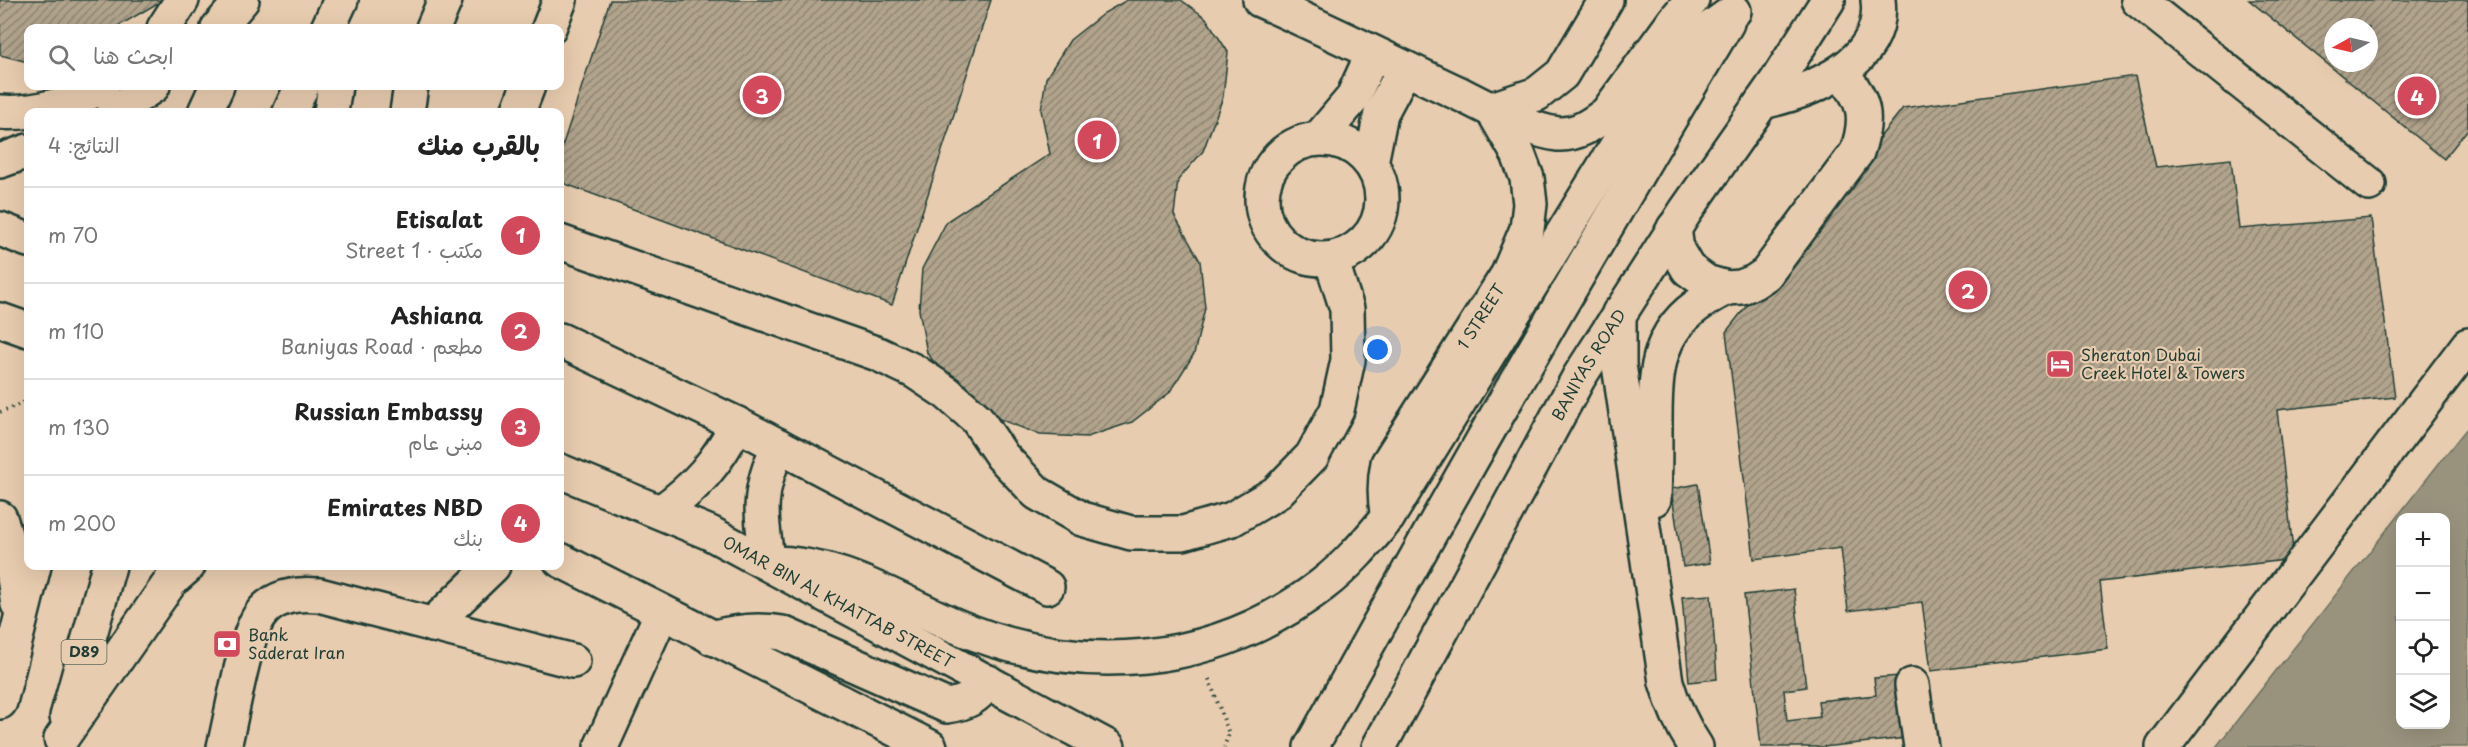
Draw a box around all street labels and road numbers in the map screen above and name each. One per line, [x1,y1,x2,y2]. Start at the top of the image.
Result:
street label: 1 STREET [1450,279,1510,353]
street label: BANIYAS ROAD [1545,304,1631,424]
street label: OMAR BIN AL KHATTAB STREET [719,529,959,673]
road number: D89 [62,640,106,664]

